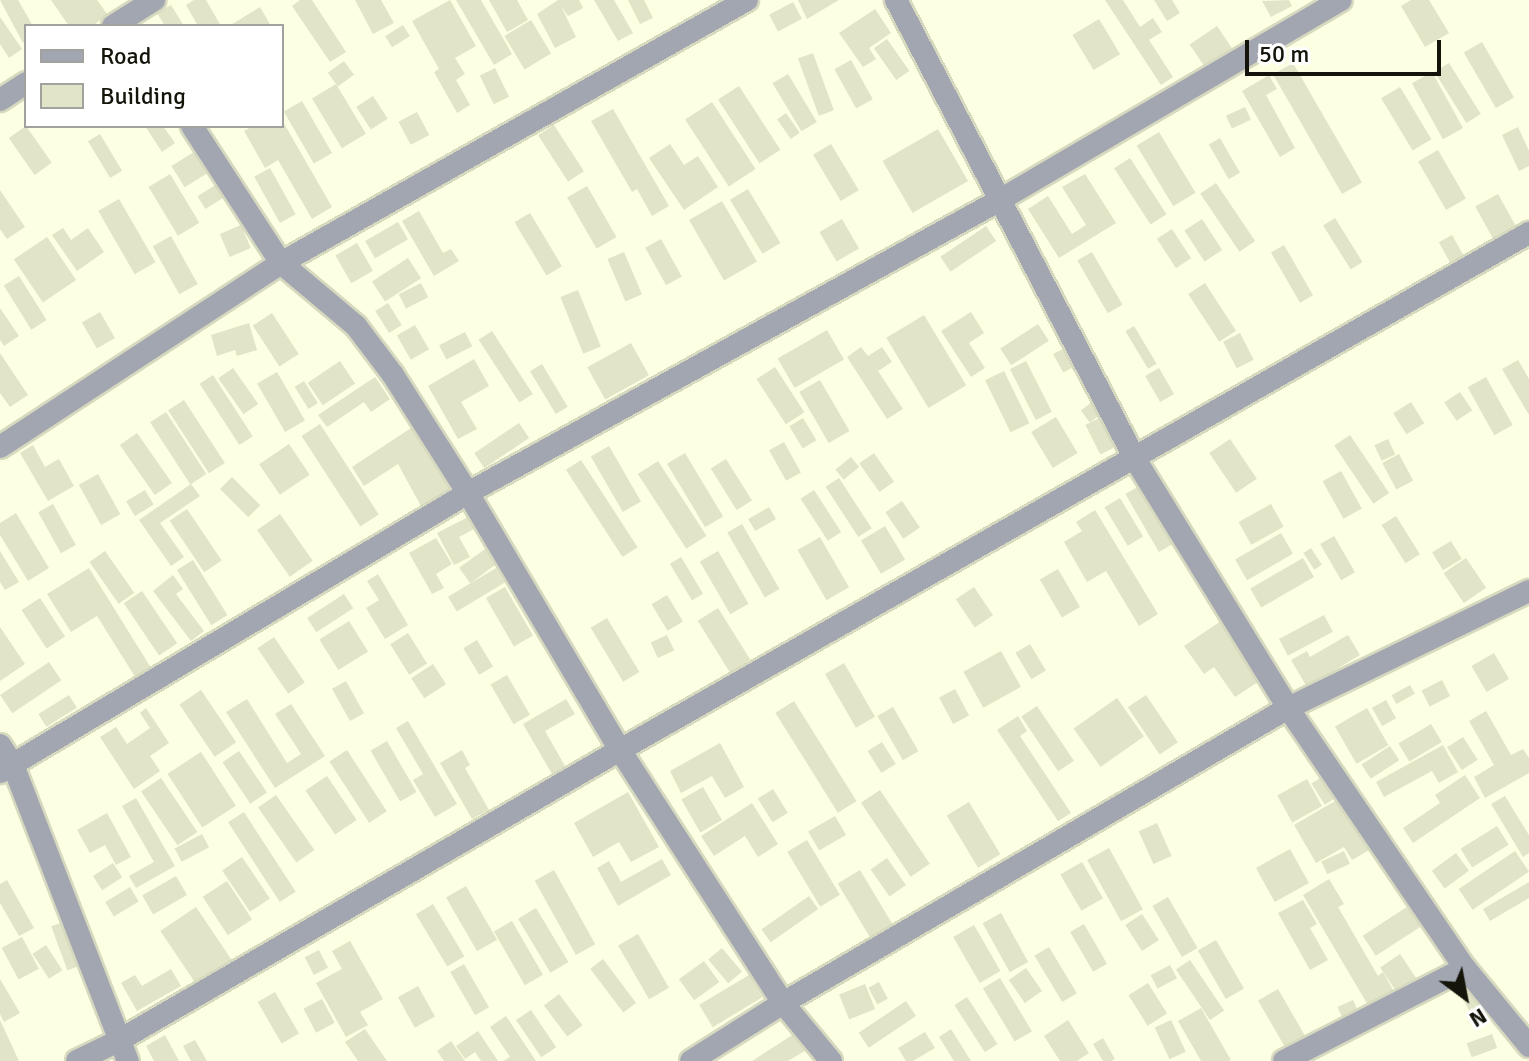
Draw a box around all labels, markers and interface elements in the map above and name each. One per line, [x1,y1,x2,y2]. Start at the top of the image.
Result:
legend [24,24,284,128]
scale bar [1249,24,1445,74]
text: 50 m [1259,39,1309,69]
text: Road [100,41,151,71]
text: Building [100,81,186,111]
north arrow [1425,957,1505,1037]
text: N [1464,1002,1492,1033]

